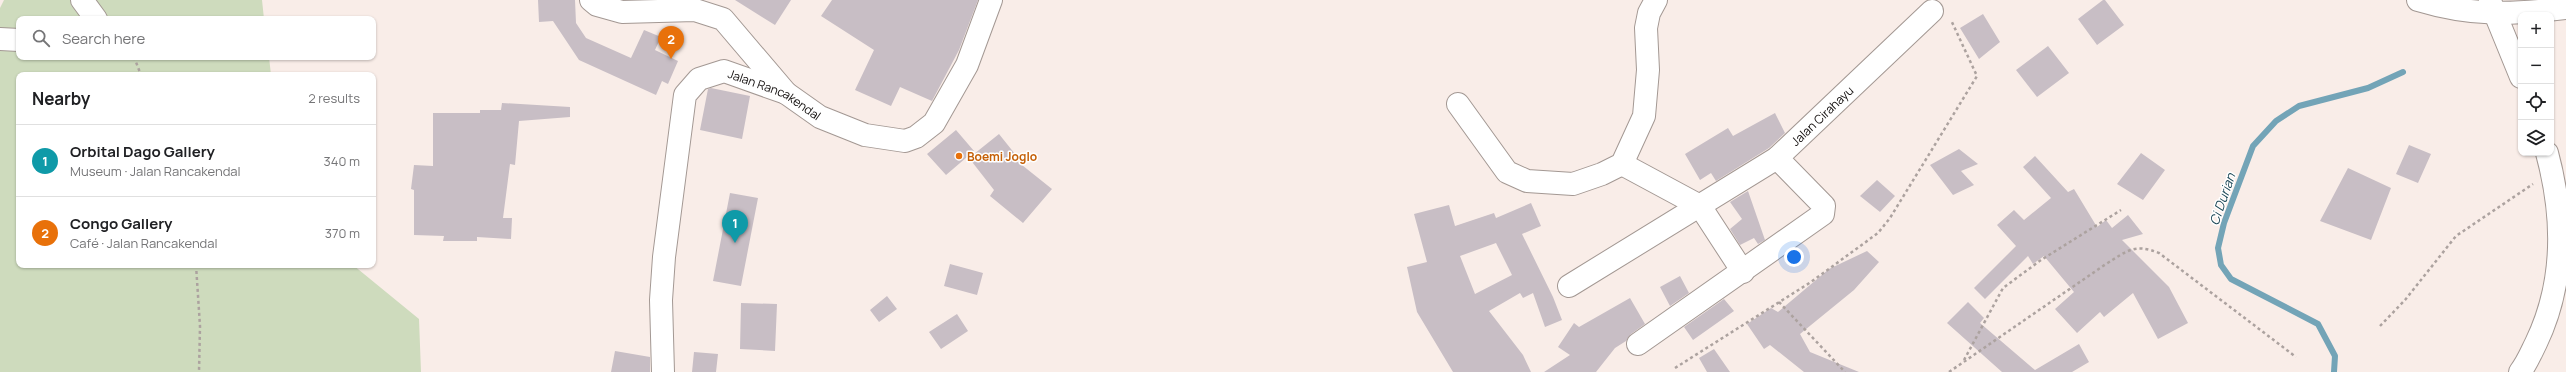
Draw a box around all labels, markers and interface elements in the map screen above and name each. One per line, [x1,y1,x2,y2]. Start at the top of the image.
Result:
map controls [2518,12,2554,156]
button: + [2518,12,2554,48]
search box [16,16,376,60]
pin: 2 [658,26,684,59]
icon: search [30,27,52,49]
text: Search here [62,28,145,49]
button: − [2518,48,2554,84]
street label: Jalan Rancakendal [726,65,825,124]
street label: Jalan Cirahayu [1787,82,1857,149]
button: locate [2518,84,2554,120]
text: Nearby [32,87,90,110]
text: 2 results [308,89,360,107]
button: layers [2518,120,2554,156]
text: Orbital Dago Gallery [70,141,215,162]
place label: Boemi Joglo [967,148,1037,165]
marker: Boemi Joglo [954,151,964,161]
text: 1 [42,152,48,170]
text: 340 m [324,152,360,170]
text: Museum · Jalan Rancakendal [70,162,241,180]
water label: Ci Durian [2205,169,2240,227]
pin: 1 [722,210,748,243]
text: Congo Gallery [70,213,172,234]
text: 2 [41,224,49,242]
text: 370 m [325,224,360,242]
text: Café · Jalan Rancakendal [70,234,218,252]
your location [1784,247,1804,267]

